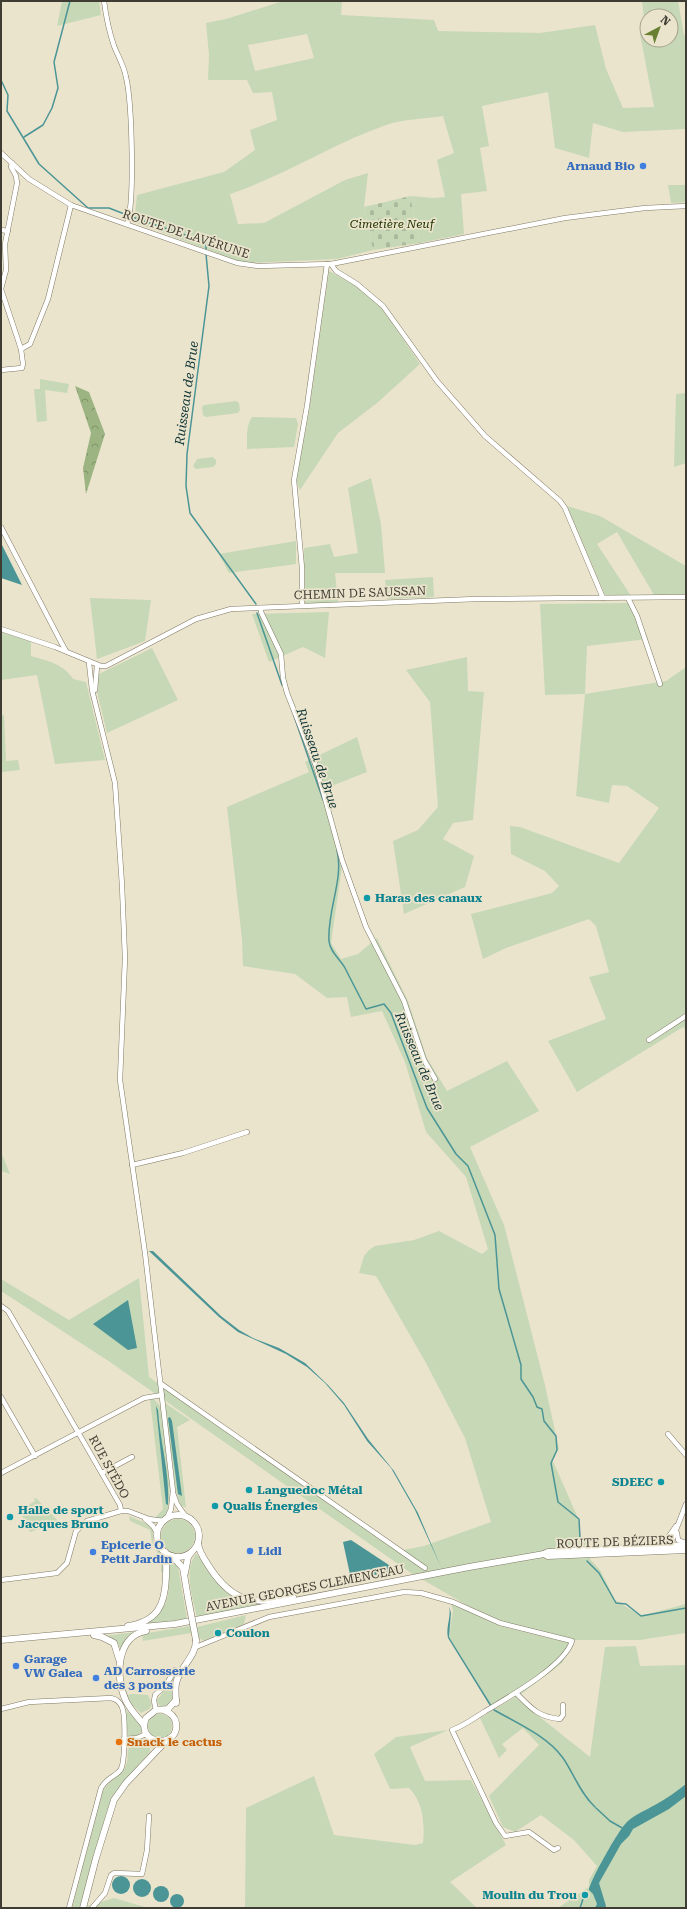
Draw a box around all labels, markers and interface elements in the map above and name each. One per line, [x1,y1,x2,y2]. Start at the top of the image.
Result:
north arrow [639,8,679,48]
text: N [658,13,673,29]
place label: Arnaud Bio [567,159,635,173]
marker: Arnaud Bio [638,161,648,171]
street label: ROUTE DE LAVÉRUNE [121,207,251,261]
park label: Cimetière Neuf [350,217,436,231]
water label: Ruisseau de Brue [172,340,201,447]
street label: CHEMIN DE SAUSSAN [294,584,427,602]
water label: Ruisseau de Brue [293,705,342,811]
place label: Haras des canaux [375,891,482,905]
marker: Haras des canaux [362,893,372,903]
water label: Ruisseau de Brue [392,1009,447,1113]
street label: RUE STÉDO [86,1433,132,1501]
place label: SDEEC [612,1475,654,1489]
marker: SDEEC [656,1477,666,1487]
place label: Languedoc Métal [257,1483,363,1497]
marker: Languedoc Métal [244,1485,254,1495]
place label: Qualis Énergies [223,1499,318,1513]
marker: Qualis Énergies [210,1501,220,1511]
place label: Halle de sport Jacques Bruno [18,1503,109,1531]
marker: Halle de sport Jacques Bruno [5,1512,15,1522]
street label: ROUTE DE BÉZIERS [556,1533,674,1551]
place label: Epicerie O Petit Jardin [101,1538,172,1566]
place label: Lidl [258,1544,282,1558]
marker: Lidl [245,1546,255,1556]
marker: Epicerie O Petit Jardin [88,1547,98,1557]
street label: AVENUE GEORGES CLEMENCEAU [204,1562,406,1614]
place label: Coulon [226,1626,270,1640]
marker: Coulon [213,1628,223,1638]
place label: Garage VW Galea [24,1652,83,1680]
marker: Garage VW Galea [11,1661,21,1671]
place label: AD Carrosserie des 3 ponts [104,1664,195,1692]
marker: AD Carrosserie des 3 ponts [91,1673,101,1683]
place label: Snack le cactus [127,1735,222,1749]
marker: Snack le cactus [114,1737,124,1747]
place label: Moulin du Trou [482,1888,577,1902]
marker: Moulin du Trou [580,1890,590,1900]

